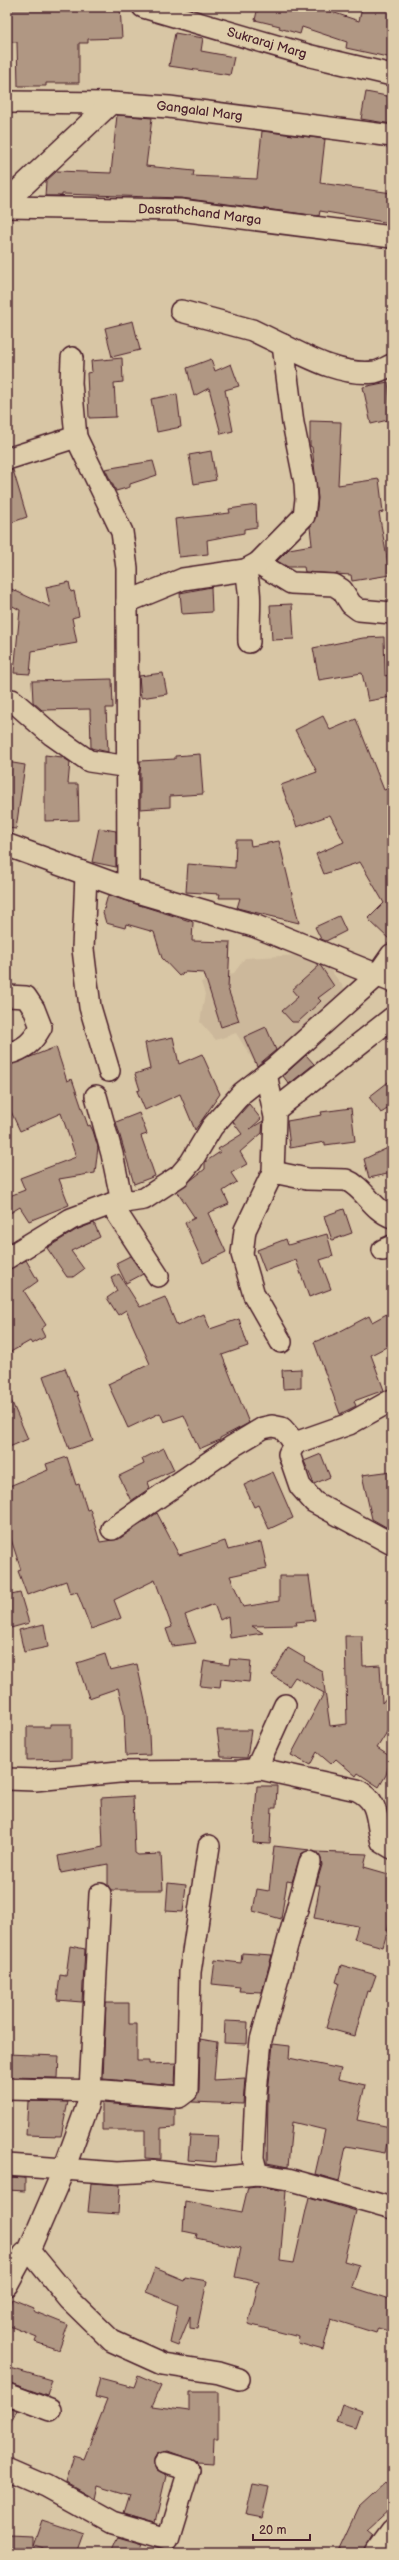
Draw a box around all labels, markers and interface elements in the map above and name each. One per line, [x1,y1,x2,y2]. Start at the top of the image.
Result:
street label: Sukraraj Marg [225,24,309,62]
street label: Gangalal Marg [156,98,244,124]
street label: Dasrathchand Marga [138,201,262,228]
scale bar [253,2516,310,2542]
text: 20 m [259,2523,286,2538]

